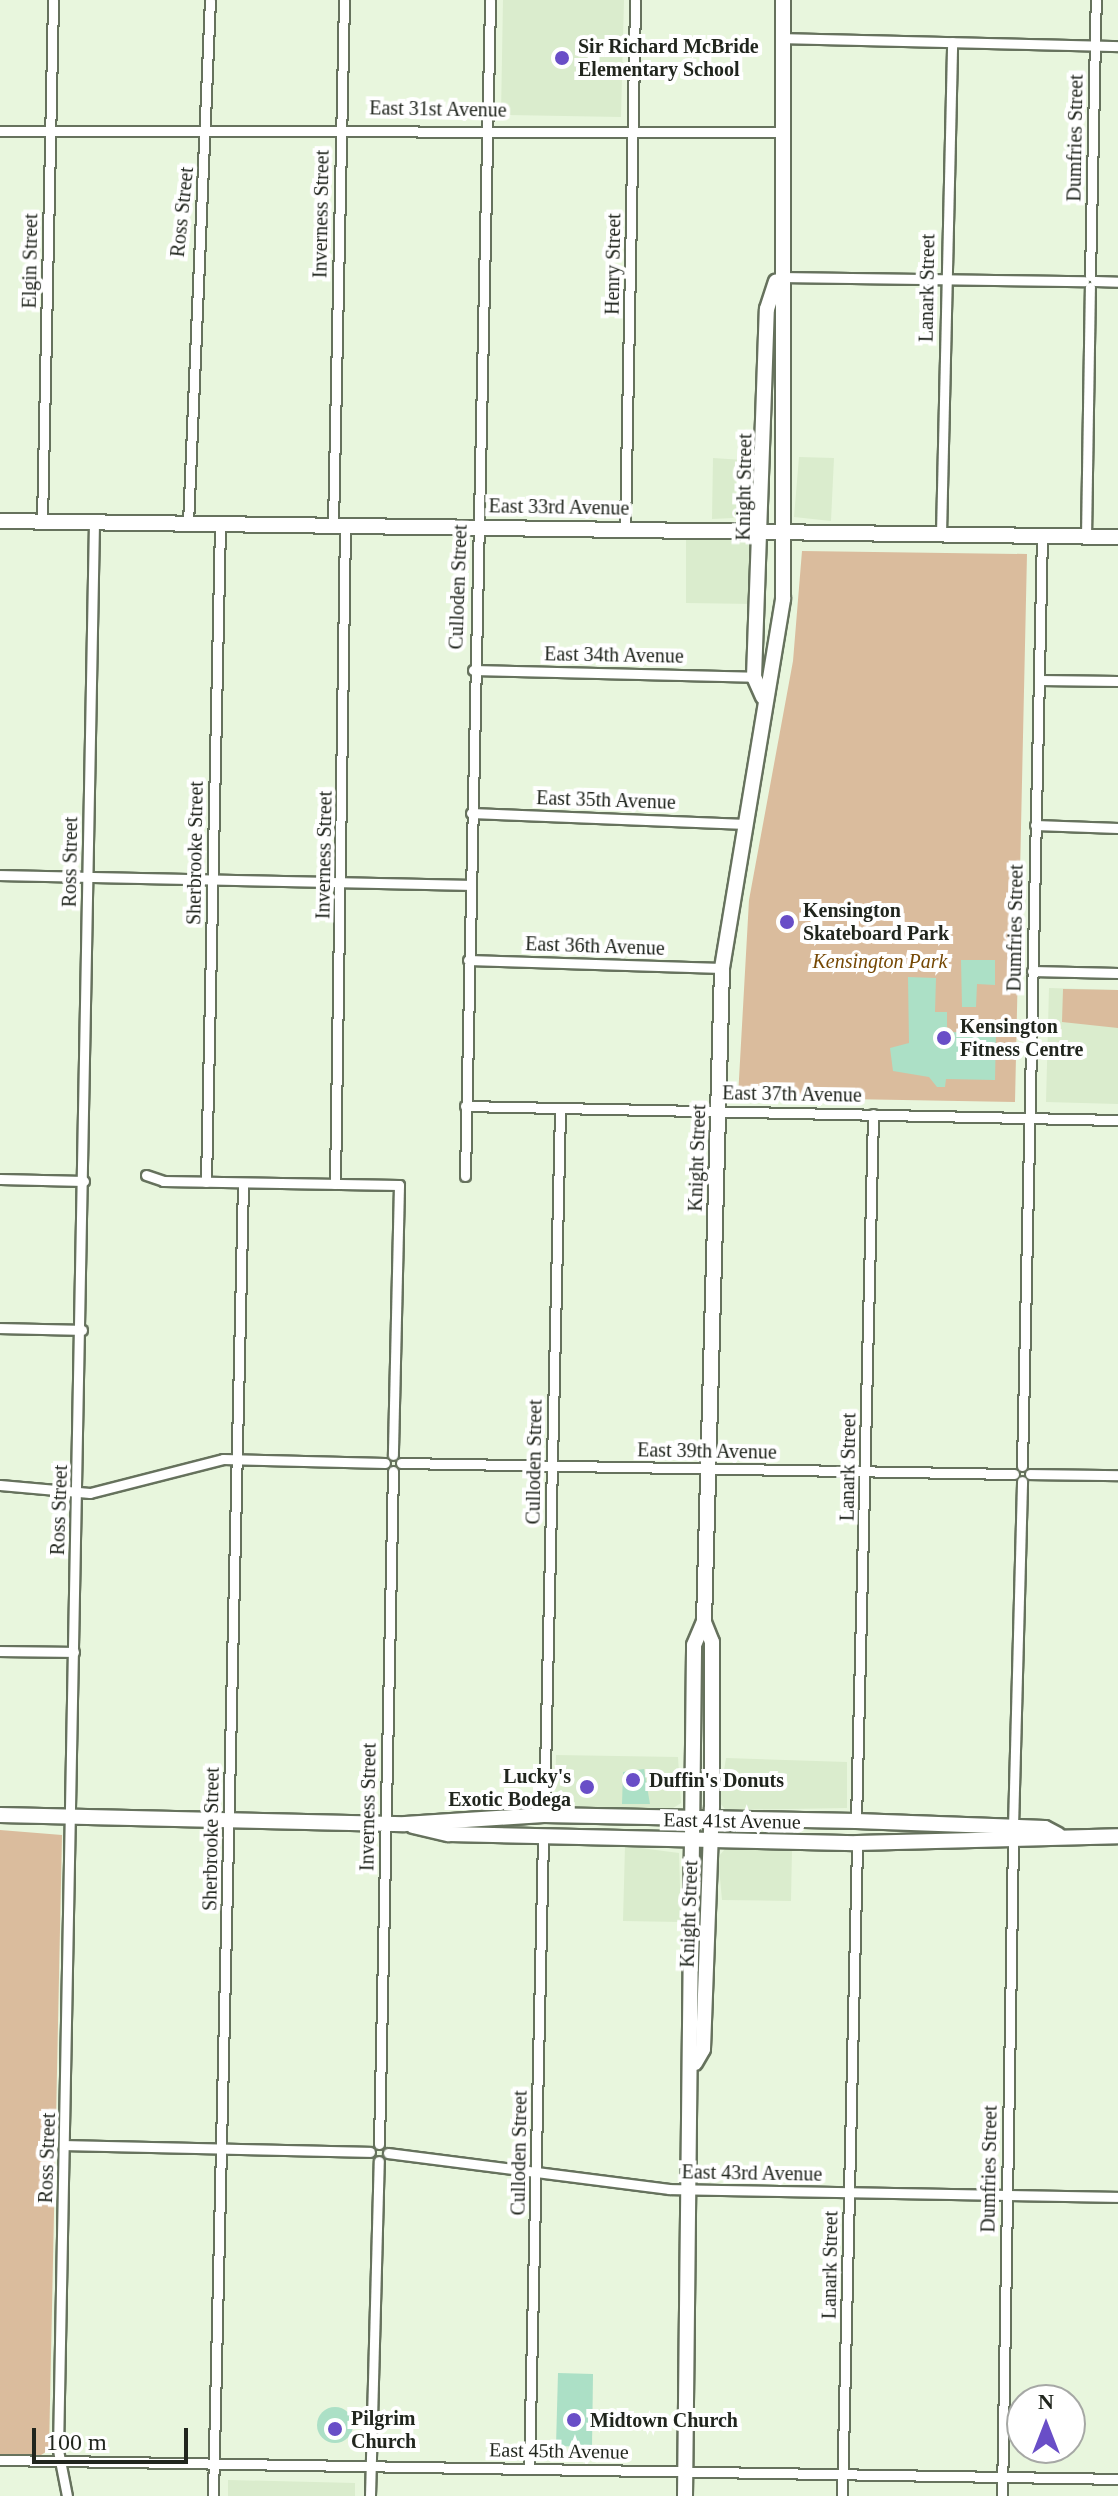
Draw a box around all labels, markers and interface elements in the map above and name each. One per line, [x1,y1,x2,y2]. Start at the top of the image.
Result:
place label: Sir Richard McBride Elementary School [578,34,759,81]
marker: Sir Richard McBride Elementary School [553,49,571,67]
street label: Dumfries Street [1062,74,1088,202]
street label: East 31st Avenue [369,96,507,122]
street label: Inverness Street [308,150,334,278]
street label: Ross Street [165,166,199,258]
street label: Elgin Street [17,213,43,309]
street label: Henry Street [600,213,626,315]
street label: Lanark Street [914,234,940,342]
street label: Knight Street [731,433,757,541]
street label: East 33rd Avenue [488,494,630,520]
street label: Culloden Street [444,524,472,650]
street label: East 34th Avenue [543,642,685,668]
street label: Sherbrooke Street [182,781,208,925]
street label: East 35th Avenue [535,786,677,814]
street label: Inverness Street [311,791,337,919]
street label: Ross Street [57,817,83,907]
street label: Dumfries Street [1002,864,1028,992]
place label: Kensington Skateboard Park [803,898,949,945]
marker: Kensington Skateboard Park [778,913,796,931]
street label: East 36th Avenue [524,932,666,960]
park label: Kensington Park [813,949,947,973]
place label: Kensington Fitness Centre [960,1014,1083,1061]
marker: Kensington Fitness Centre [935,1029,953,1047]
street label: East 37th Avenue [721,1081,863,1107]
street label: Knight Street [683,1104,711,1212]
street label: Culloden Street [521,1399,547,1525]
street label: Lanark Street [835,1413,861,1521]
street label: East 39th Avenue [636,1438,778,1464]
street label: Ross Street [45,1464,73,1556]
street label: Inverness Street [355,1743,381,1871]
place label: Lucky's Exotic Bodega [448,1764,571,1811]
street label: Sherbrooke Street [198,1767,224,1911]
place label: Duffin's Donuts [649,1768,784,1792]
marker: Duffin's Donuts [624,1771,642,1789]
marker: Lucky's Exotic Bodega [578,1778,596,1796]
street label: East 41st Avenue [663,1808,801,1834]
street label: Knight Street [675,1860,703,1968]
street label: Culloden Street [506,2090,532,2216]
street label: Dumfries Street [976,2105,1002,2233]
street label: Ross Street [33,2112,61,2204]
street label: East 43rd Avenue [681,2160,823,2186]
street label: Lanark Street [817,2211,843,2319]
north arrow [1006,2384,1086,2464]
text: N [1038,2389,1054,2414]
place label: Pilgrim Church [351,2406,416,2453]
place label: Midtown Church [590,2408,738,2432]
marker: Midtown Church [565,2411,583,2429]
scale bar [36,2412,192,2462]
marker: Pilgrim Church [326,2420,344,2438]
text: 100 m [46,2429,107,2455]
street label: East 45th Avenue [488,2438,630,2464]

